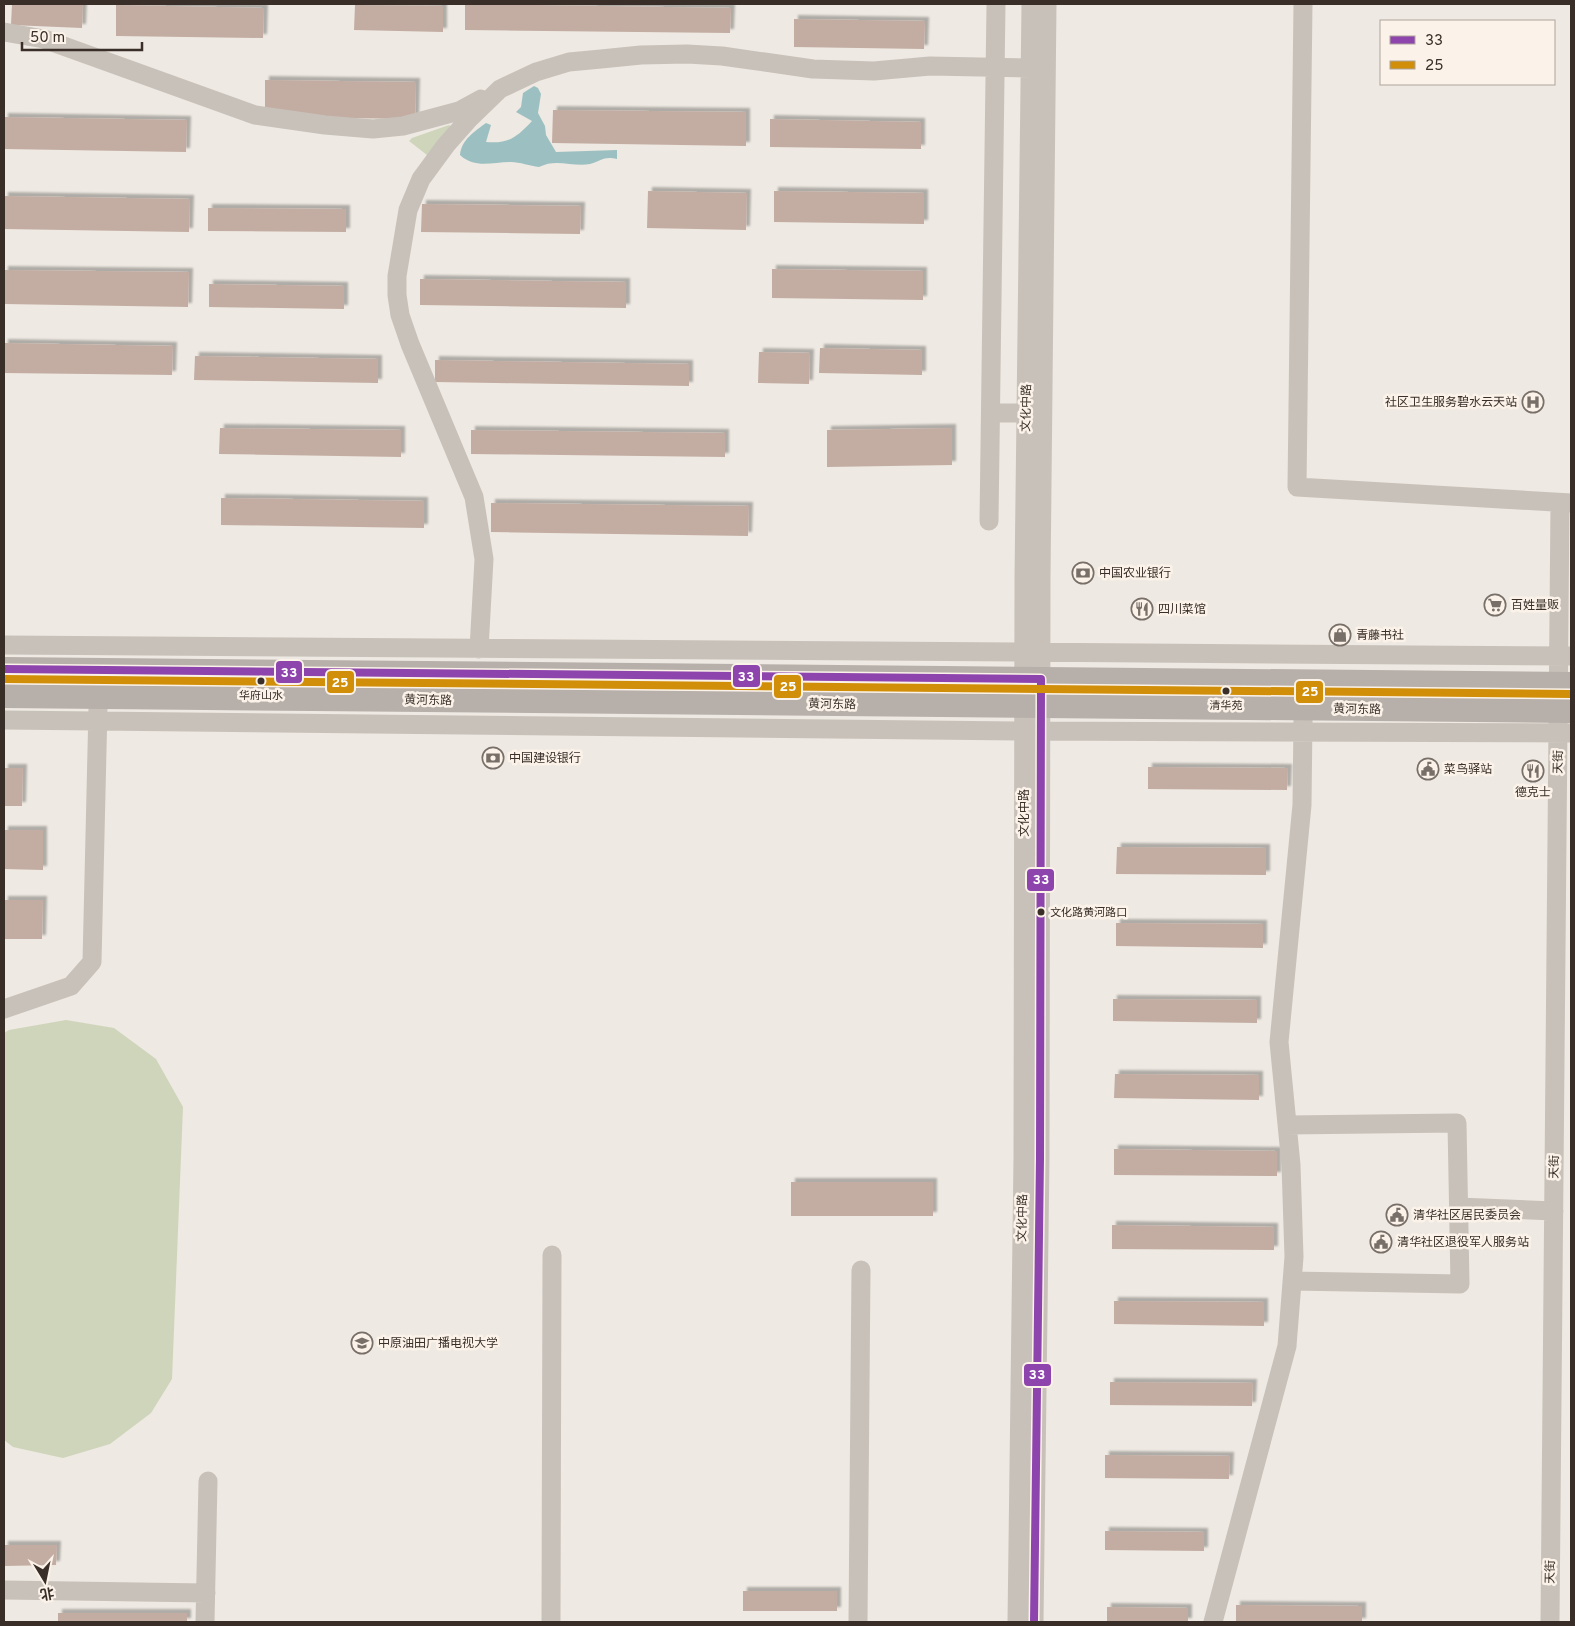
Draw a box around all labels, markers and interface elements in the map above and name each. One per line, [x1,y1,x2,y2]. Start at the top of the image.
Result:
scale bar [22,20,142,52]
legend [1380,20,1555,85]
text: 50 m [30,29,65,48]
text: 33 [1425,32,1443,51]
text: 25 [1425,57,1444,76]
street label: 文化中路 [1019,384,1035,432]
hospital icon: 社区卫生服务碧水云天站 [1521,390,1545,414]
place label: 社区卫生服务碧水云天站 [1385,395,1517,411]
bank icon: 中国农业银行 [1071,561,1095,585]
place label: 中国农业银行 [1099,566,1171,582]
supermarket icon: 百姓量贩 [1483,593,1507,617]
restaurant icon: 四川菜馆 [1130,597,1154,621]
place label: 百姓量贩 [1511,598,1559,614]
place label: 四川菜馆 [1158,602,1206,618]
shop icon: 青藤书社 [1328,623,1352,647]
place label: 青藤书社 [1356,628,1404,644]
line badge: 33 [275,660,303,684]
line badge: 33 [732,664,761,688]
text: 33 [281,665,297,682]
text: 33 [738,669,754,686]
line badge: 25 [326,670,355,694]
line badge: 25 [773,674,802,699]
text: 25 [331,675,349,692]
marker: 华府山水 [256,676,266,686]
text: 25 [779,679,797,696]
line badge: 25 [1295,680,1324,704]
text: 25 [1301,684,1319,701]
marker: 清华苑 [1221,686,1231,696]
place label: 华府山水 [239,689,283,703]
street label: 黄河东路 [404,693,452,709]
street label: 黄河东路 [808,697,856,713]
place label: 清华苑 [1210,699,1243,713]
street label: 黄河东路 [1333,702,1381,718]
bank icon: 中国建设银行 [481,746,505,770]
street label: 天街 [1551,750,1567,774]
place label: 中国建设银行 [509,751,581,767]
public building icon: 菜鸟驿站 [1416,757,1440,781]
restaurant icon: 德克士 [1521,759,1545,783]
place label: 菜鸟驿站 [1444,762,1492,778]
place label: 德克士 [1515,785,1551,801]
street label: 文化中路 [1017,789,1033,837]
line badge: 33 [1026,868,1055,892]
text: 33 [1033,872,1049,889]
place label: 文化路黄河路口 [1050,906,1127,920]
marker: 文化路黄河路口 [1036,907,1046,917]
street label: 天街 [1547,1155,1563,1179]
street label: 文化中路 [1015,1194,1031,1242]
public building icon: 清华社区居民委员会 [1385,1203,1409,1227]
place label: 清华社区居民委员会 [1413,1208,1521,1224]
public building icon: 清华社区退役军人服务站 [1369,1230,1393,1254]
place label: 清华社区退役军人服务站 [1397,1235,1529,1251]
school or university icon: 中原油田广播电视大学 [350,1331,374,1355]
place label: 中原油田广播电视大学 [378,1336,498,1352]
line badge: 33 [1023,1363,1052,1387]
text: 33 [1029,1367,1045,1384]
north arrow [20,1556,70,1606]
street label: 天街 [1543,1560,1559,1584]
text: 北 [39,1583,55,1602]

